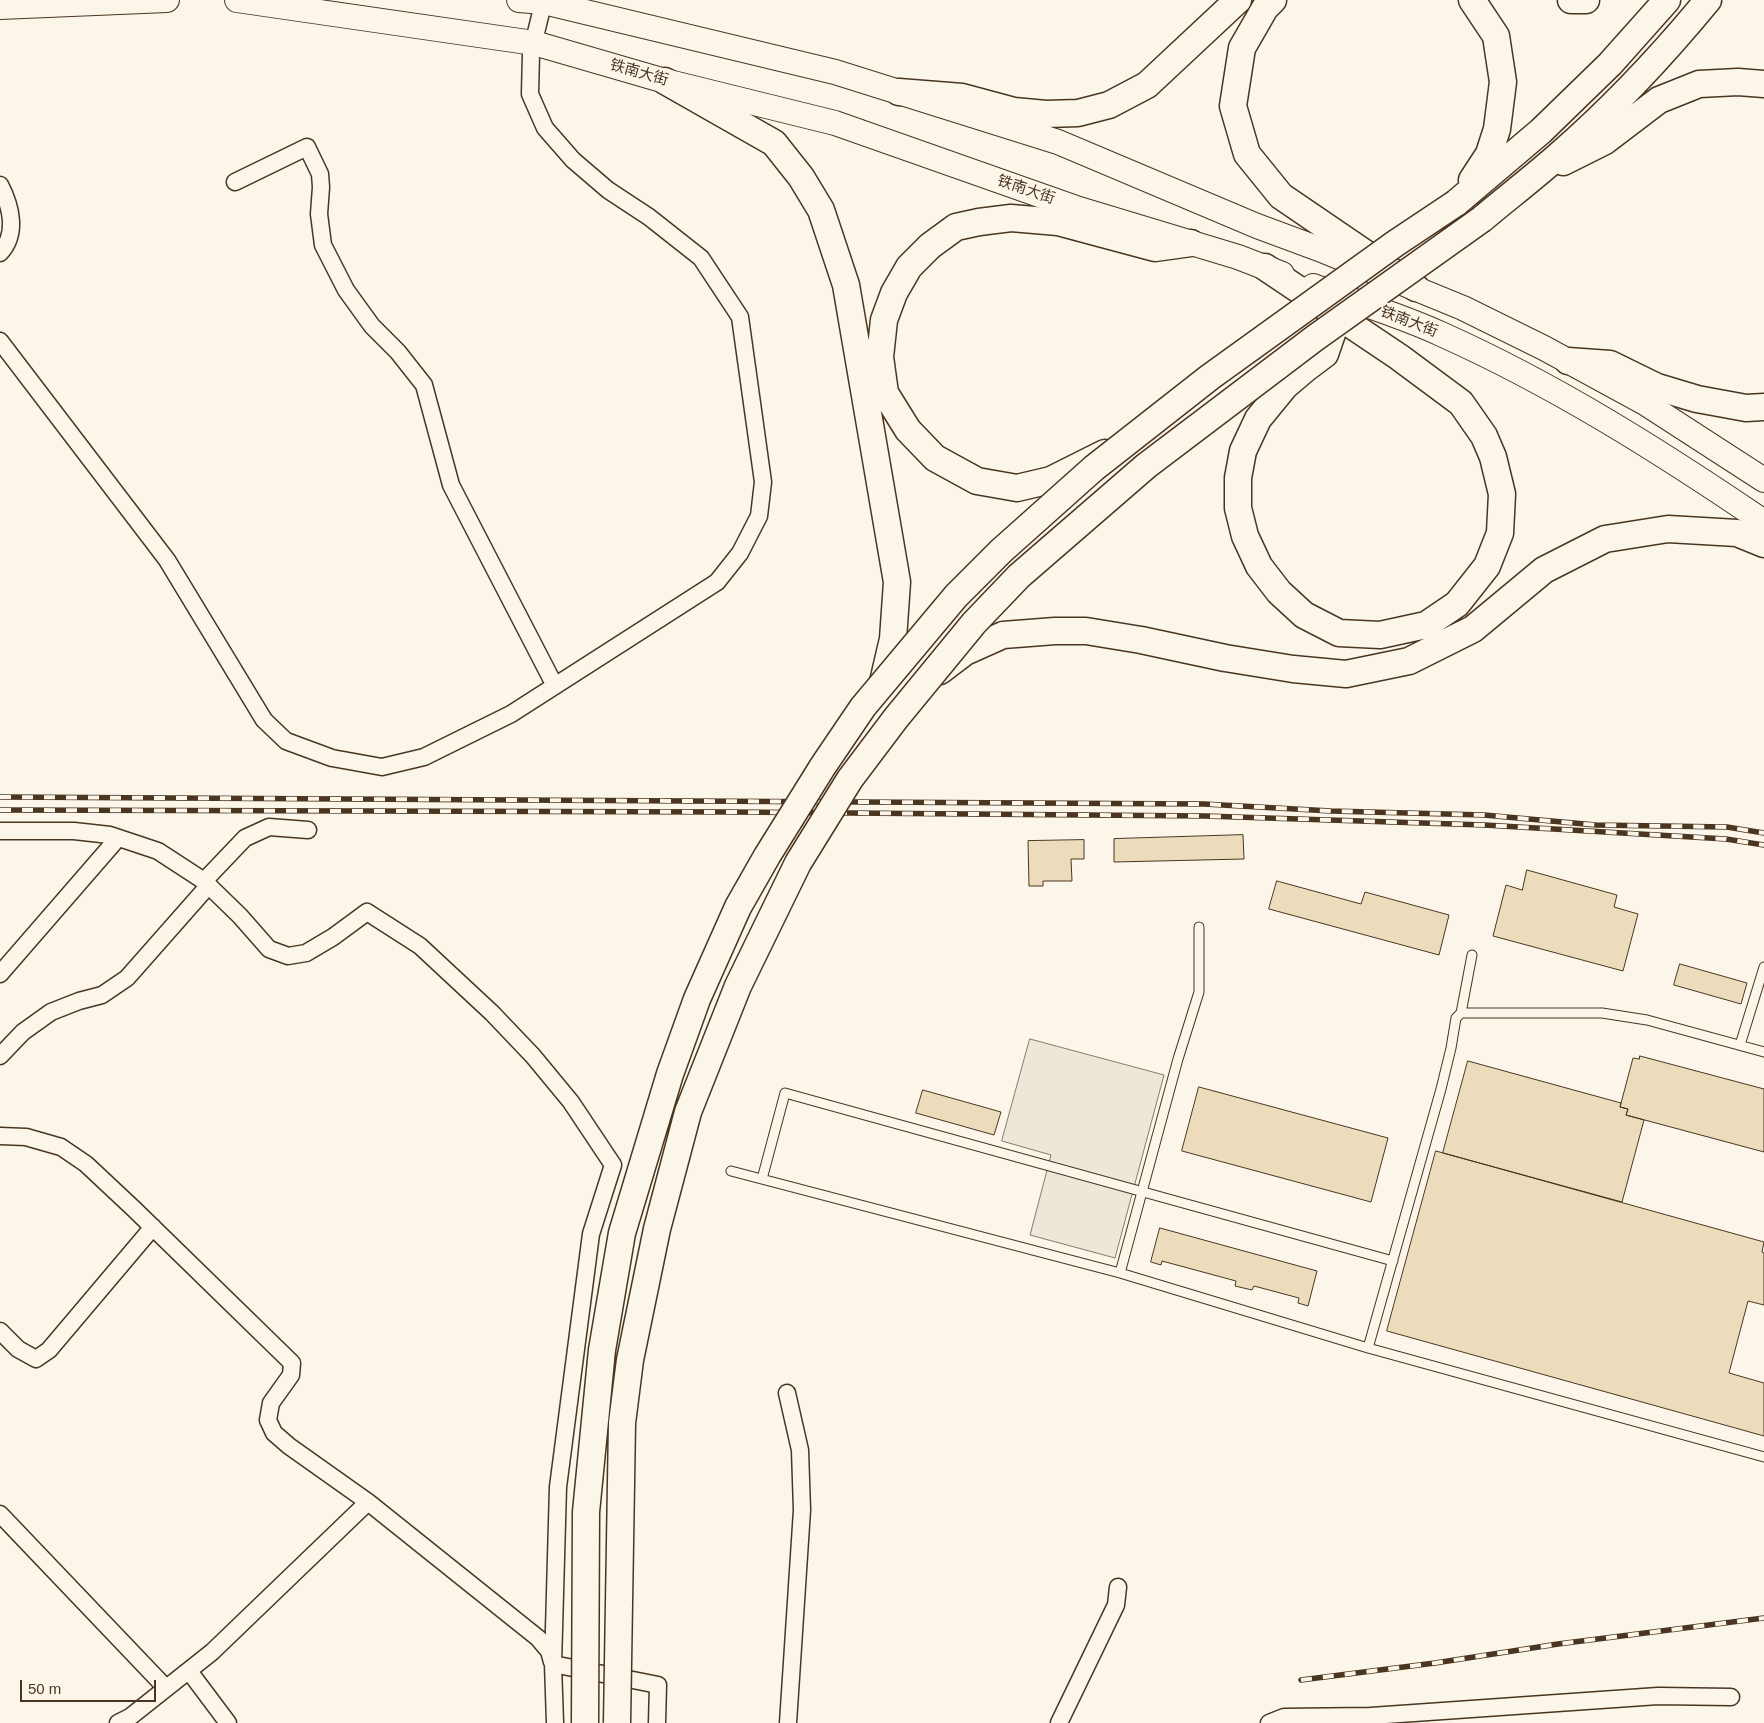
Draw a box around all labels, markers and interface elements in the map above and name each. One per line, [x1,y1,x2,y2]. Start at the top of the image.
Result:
street label: 铁南大街 [608,56,670,90]
street label: 铁南大街 [995,172,1057,208]
street label: 铁南大街 [1378,303,1440,341]
scale bar [22,1670,159,1702]
text: 50 m [28,1680,61,1697]

